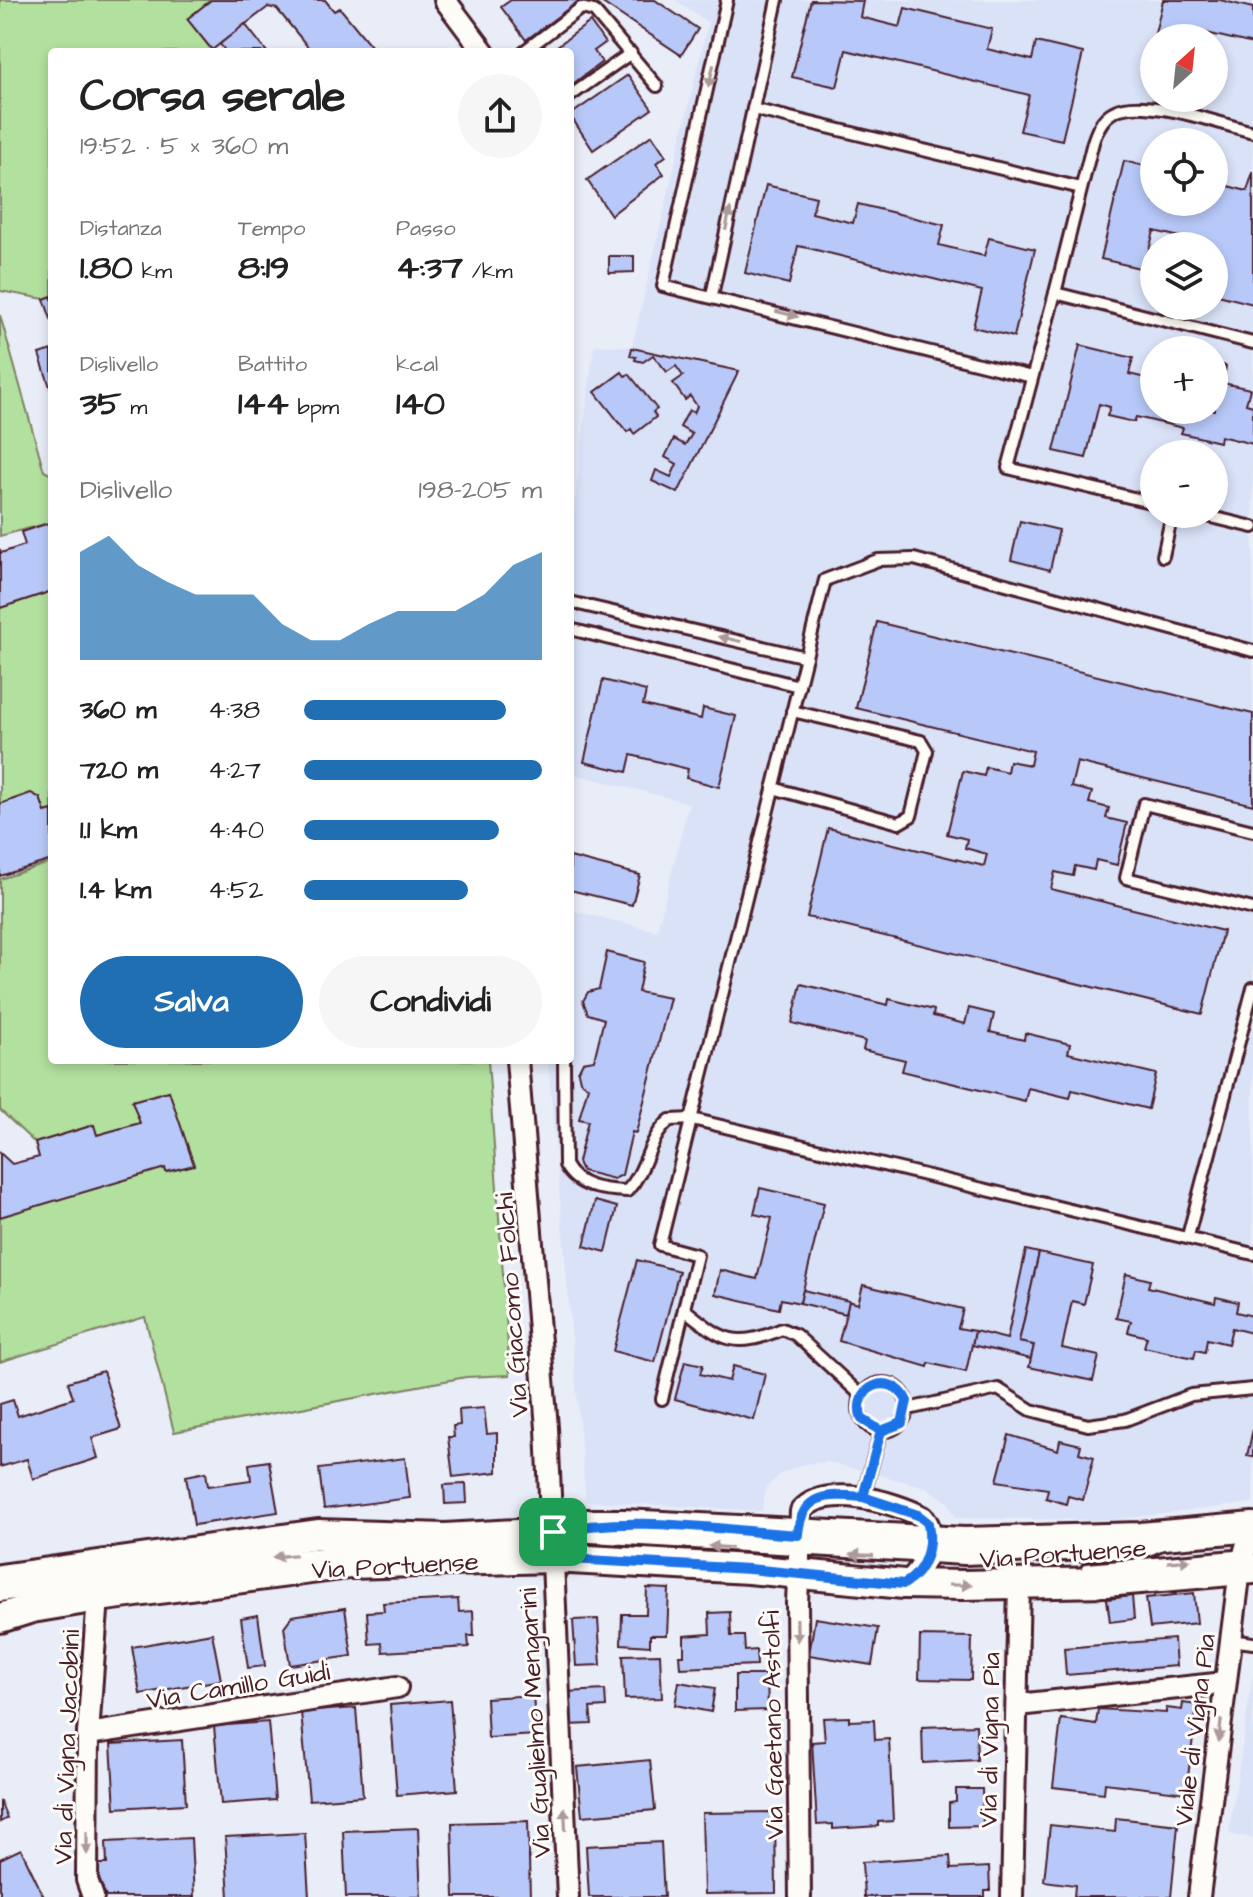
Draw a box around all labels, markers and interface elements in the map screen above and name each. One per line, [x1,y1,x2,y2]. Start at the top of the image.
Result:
north arrow [1140,24,1228,112]
map controls [1140,24,1228,528]
one-way arrow [704,64,716,89]
text: Corsa serale [80,67,346,128]
button: share [458,74,542,158]
text: 19:52 · 5 × 360 m [80,128,288,164]
button: locate [1140,128,1228,216]
one-way arrow [722,206,735,231]
text: Distanza [80,213,162,244]
text: Tempo [238,213,305,244]
text: Passo [396,213,456,244]
button: layers [1140,232,1228,320]
text: 1.80 [80,244,133,292]
text: 8:19 [238,244,289,292]
text: 4:37 [396,244,463,292]
text: km [133,256,172,287]
text: /km [463,256,513,287]
one-way arrow [775,308,800,320]
button: + [1140,336,1228,424]
text: Dislivello [80,349,158,380]
text: Battito [238,349,307,380]
text: kcal [396,349,438,380]
text: 35 [80,380,121,428]
text: 144 [238,380,289,428]
text: 140 [396,380,445,428]
text: m [121,392,147,423]
text: bpm [289,392,339,423]
button: − [1140,440,1228,528]
text: Dislivello [80,472,172,508]
text: 198–205 m [419,472,542,508]
one-way arrow [717,633,742,645]
text: 360 m [80,692,157,728]
text: 4:38 [208,692,260,728]
text: 720 m [80,752,158,788]
text: 4:27 [208,752,261,788]
text: 1.1 km [80,812,137,848]
text: 4:40 [208,812,264,848]
text: 1.4 km [80,872,151,908]
text: 4:52 [208,872,263,908]
button: Salva [80,956,303,1048]
button: Condividi [319,956,542,1048]
street label: Via Giacomo Folchi [486,1191,538,1419]
pin [519,1498,587,1566]
icon: arrive [531,1510,575,1554]
street label: Via Portuense [978,1530,1148,1578]
one-way arrow [707,1540,732,1553]
street label: Via Portuense [311,1544,480,1588]
one-way arrow [849,1549,874,1562]
one-way arrow [271,1550,296,1563]
one-way arrow [1167,1554,1192,1567]
one-way arrow [948,1579,973,1591]
street label: Via Guglielmo Mengarini [510,1587,562,1859]
street label: Via Gaetano Astolfi [753,1610,793,1840]
one-way arrow [791,1618,804,1643]
street label: Via di Vigna Jacobini [45,1629,91,1865]
street label: Viale di Vigna Pia [1165,1632,1227,1829]
street label: Via di Vigna Pia [970,1652,1012,1828]
street label: Via Camillo Guidi [144,1654,333,1718]
one-way arrow [1214,1718,1227,1743]
one-way arrow [558,1806,571,1831]
one-way arrow [81,1831,93,1856]

